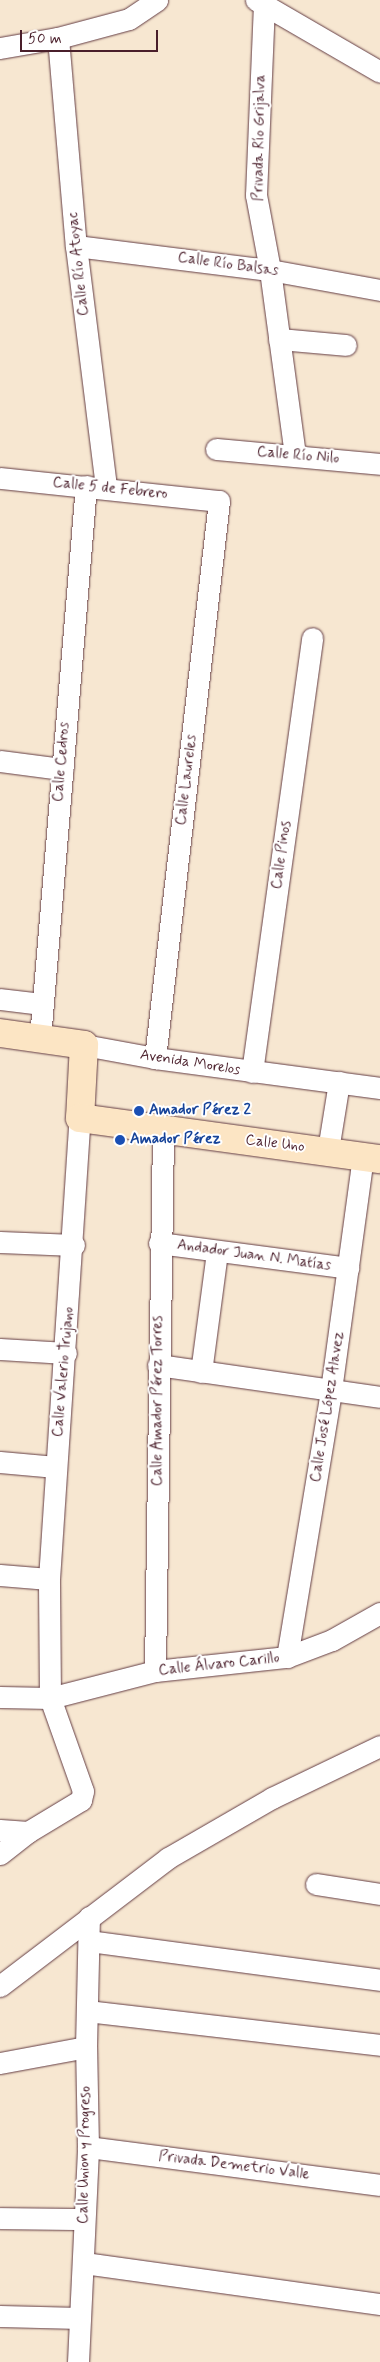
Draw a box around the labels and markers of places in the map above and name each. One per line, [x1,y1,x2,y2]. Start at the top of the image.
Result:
place label: Amador Pérez 2 [149,1102,251,1120]
marker: Amador Pérez 2 [133,1105,145,1117]
place label: Amador Pérez [130,1131,220,1149]
marker: Amador Pérez [114,1134,126,1146]

